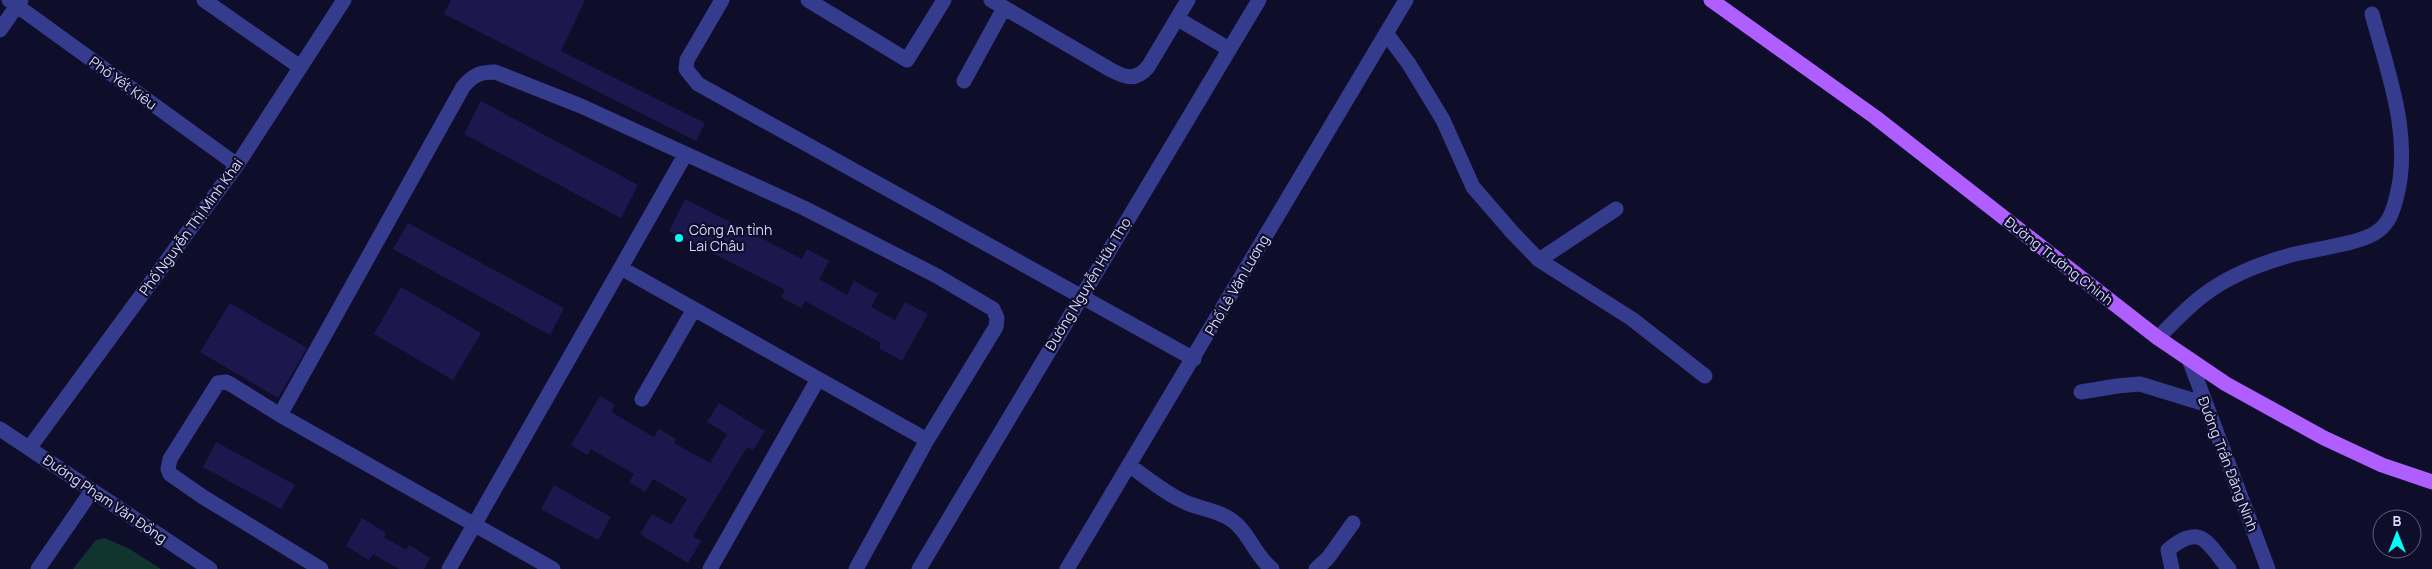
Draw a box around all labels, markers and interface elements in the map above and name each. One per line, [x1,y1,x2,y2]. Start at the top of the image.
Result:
street label: Phố Yết Kiêu [86,52,161,114]
street label: Phố Nguyễn Thị Minh Khai [134,154,247,299]
street label: Đường Trường Chinh [2001,212,2117,309]
street label: Đường Nguyễn Hữu Thọ [1040,214,1135,354]
place label: Công An tỉnh Lai Châu [689,220,772,255]
street label: Phố Lê Văn Lương [1200,231,1273,338]
marker: Công An tỉnh Lai Châu [673,232,685,244]
street label: Đường Trần Đăng Ninh [2194,394,2263,534]
street label: Đường Phạm Văn Đồng [40,450,171,547]
north arrow [2372,509,2422,559]
text: B [2393,511,2402,530]

